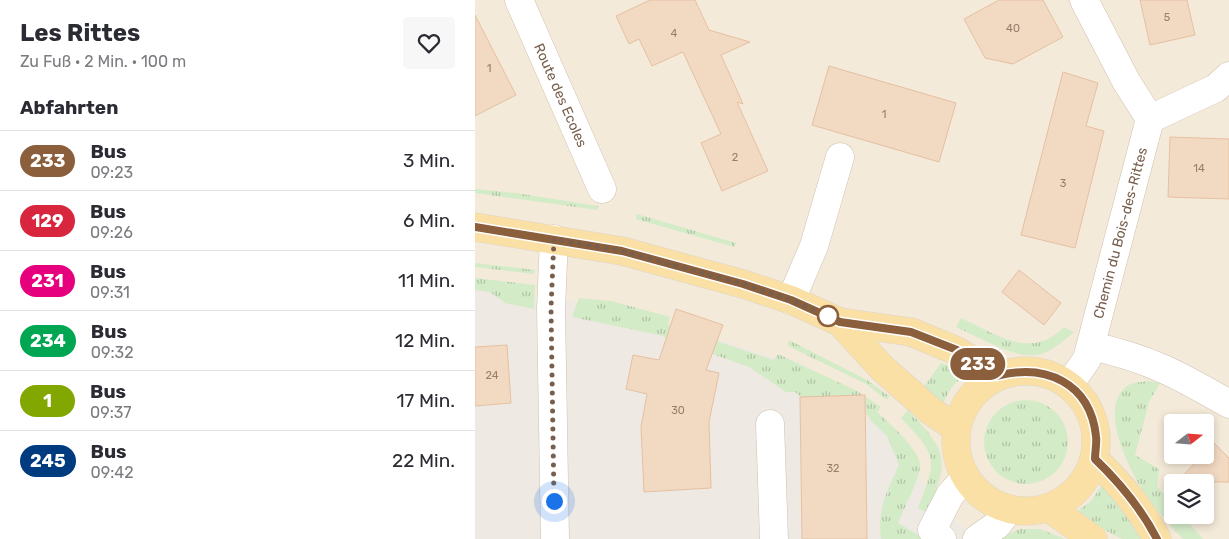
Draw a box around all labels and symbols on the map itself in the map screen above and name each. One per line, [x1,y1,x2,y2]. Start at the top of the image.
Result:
house number: 5 [1164,11,1171,24]
house number: 40 [1006,22,1020,35]
house number: 4 [671,27,678,40]
street label: Route des Ecoles [531,41,591,150]
house number: 1 [487,62,491,75]
house number: 1 [882,108,886,121]
street label: Chemin du Bois-des-Rittes [1089,145,1151,320]
house number: 2 [732,151,738,164]
house number: 14 [1193,162,1205,175]
house number: 3 [1060,177,1067,190]
unlabelled marker [817,305,839,327]
line badge: 233 [949,348,1007,380]
house number: 24 [485,369,499,382]
house number: 30 [671,404,685,417]
north arrow [1164,414,1214,464]
house number: 32 [826,462,840,475]
your location [542,489,567,514]

